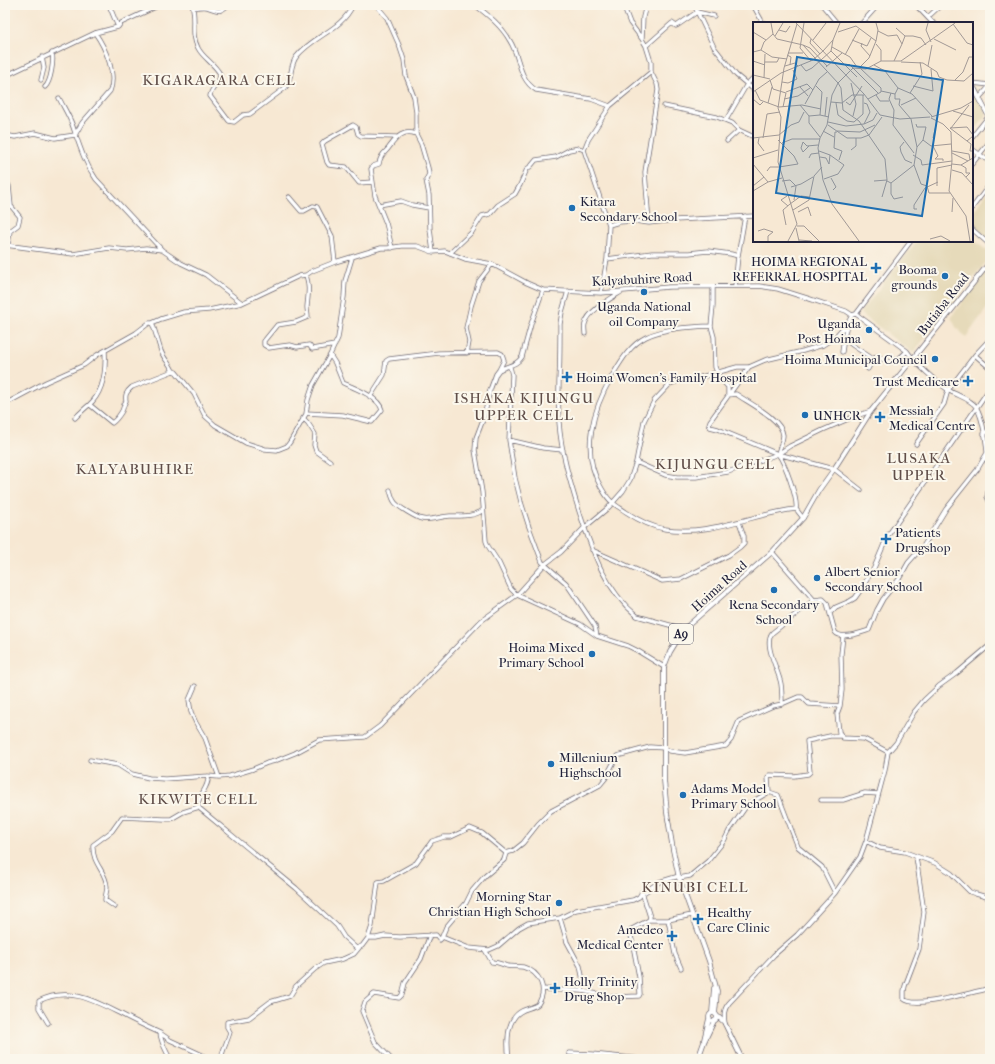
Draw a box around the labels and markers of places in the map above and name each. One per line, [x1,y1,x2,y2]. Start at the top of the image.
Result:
place label: Kitara Secondary School [580,194,678,224]
marker: Kitara Secondary School [567,203,577,213]
place label: HOIMA REGIONAL REFERRAL HOSPITAL [732,254,867,284]
marker: HOIMA REGIONAL REFERRAL HOSPITAL [870,262,882,274]
place label: Booma grounds [891,262,938,292]
marker: Booma grounds [940,271,950,281]
marker: Uganda National oil Company [639,287,649,297]
place label: Uganda National oil Company [597,299,691,329]
place label: Uganda Post Hoima [797,316,862,346]
marker: Uganda Post Hoima [864,325,874,335]
place label: Hoima Municipal Council [784,352,927,367]
marker: Hoima Municipal Council [930,354,940,364]
place label: Hoima Women’s Family Hospital [576,370,757,385]
marker: Hoima Women’s Family Hospital [561,371,573,383]
place label: Trust Medicare [873,374,960,389]
marker: Trust Medicare [962,375,974,387]
place label: Messiah Medical Centre [889,403,976,433]
place label: UNHCR [813,408,862,423]
marker: UNHCR [800,410,810,420]
marker: Messiah Medical Centre [874,411,886,423]
place label: Patients Drugshop [895,525,950,555]
marker: Patients Drugshop [880,533,892,545]
place label: Albert Senior Secondary School [824,564,923,594]
marker: Albert Senior Secondary School [812,573,822,583]
marker: Rena Secondary School [769,585,779,595]
place label: Rena Secondary School [729,597,820,627]
place label: Hoima Mixed Primary School [498,640,585,670]
marker: Hoima Mixed Primary School [587,649,597,659]
place label: Millenium Highschool [559,750,622,780]
marker: Millenium Highschool [546,759,556,769]
place label: Adams Model Primary School [690,781,777,811]
marker: Adams Model Primary School [678,790,688,800]
place label: Morning Star Christian High School [429,889,551,919]
marker: Morning Star Christian High School [554,898,564,908]
place label: Healthy Care Clinic [707,905,770,935]
marker: Healthy Care Clinic [692,913,704,925]
place label: Amedeo Medical Center [577,922,663,952]
marker: Amedeo Medical Center [666,930,678,942]
place label: Holly Trinity Drug Shop [564,974,638,1004]
marker: Holly Trinity Drug Shop [549,982,561,994]

